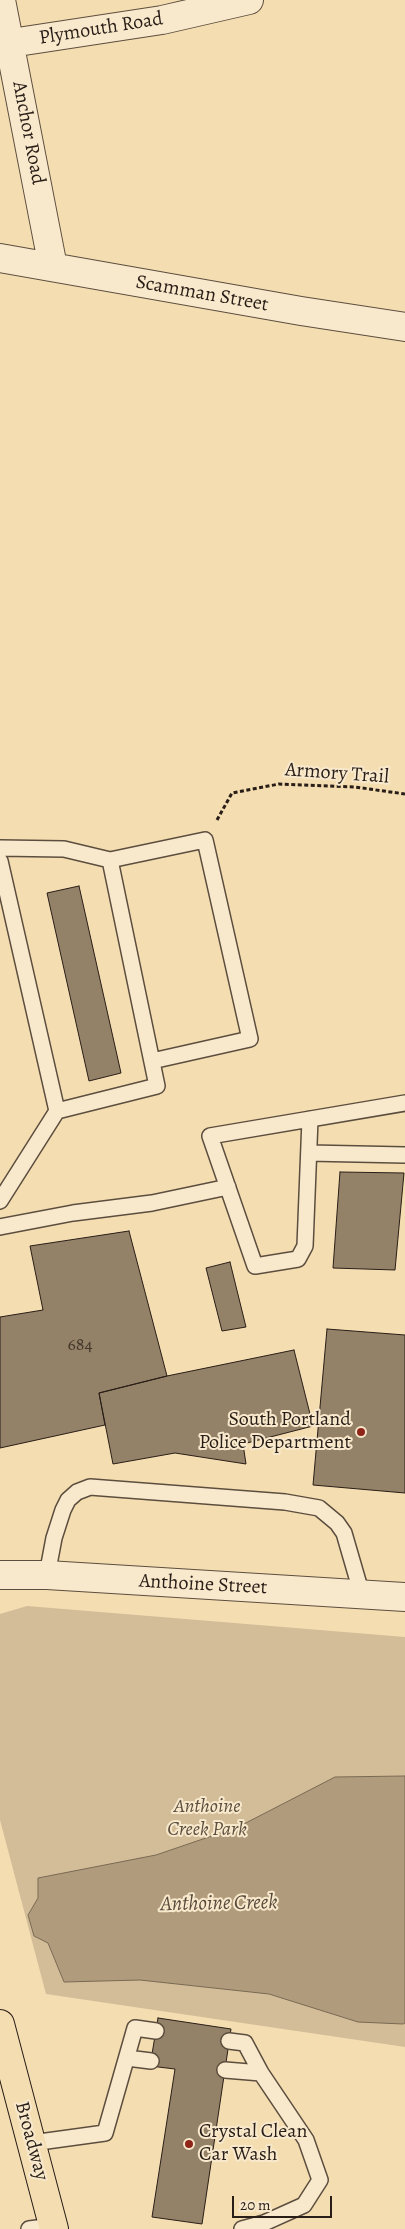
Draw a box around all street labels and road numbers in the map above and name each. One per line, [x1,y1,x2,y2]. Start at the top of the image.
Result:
street label: Plymouth Road [37,7,165,51]
street label: Anchor Road [6,79,50,187]
street label: Scamman Street [134,271,270,317]
street label: Armory Trail [284,758,390,790]
street label: Anthoine Street [138,1570,268,1600]
street label: Broadway [9,2099,53,2183]

